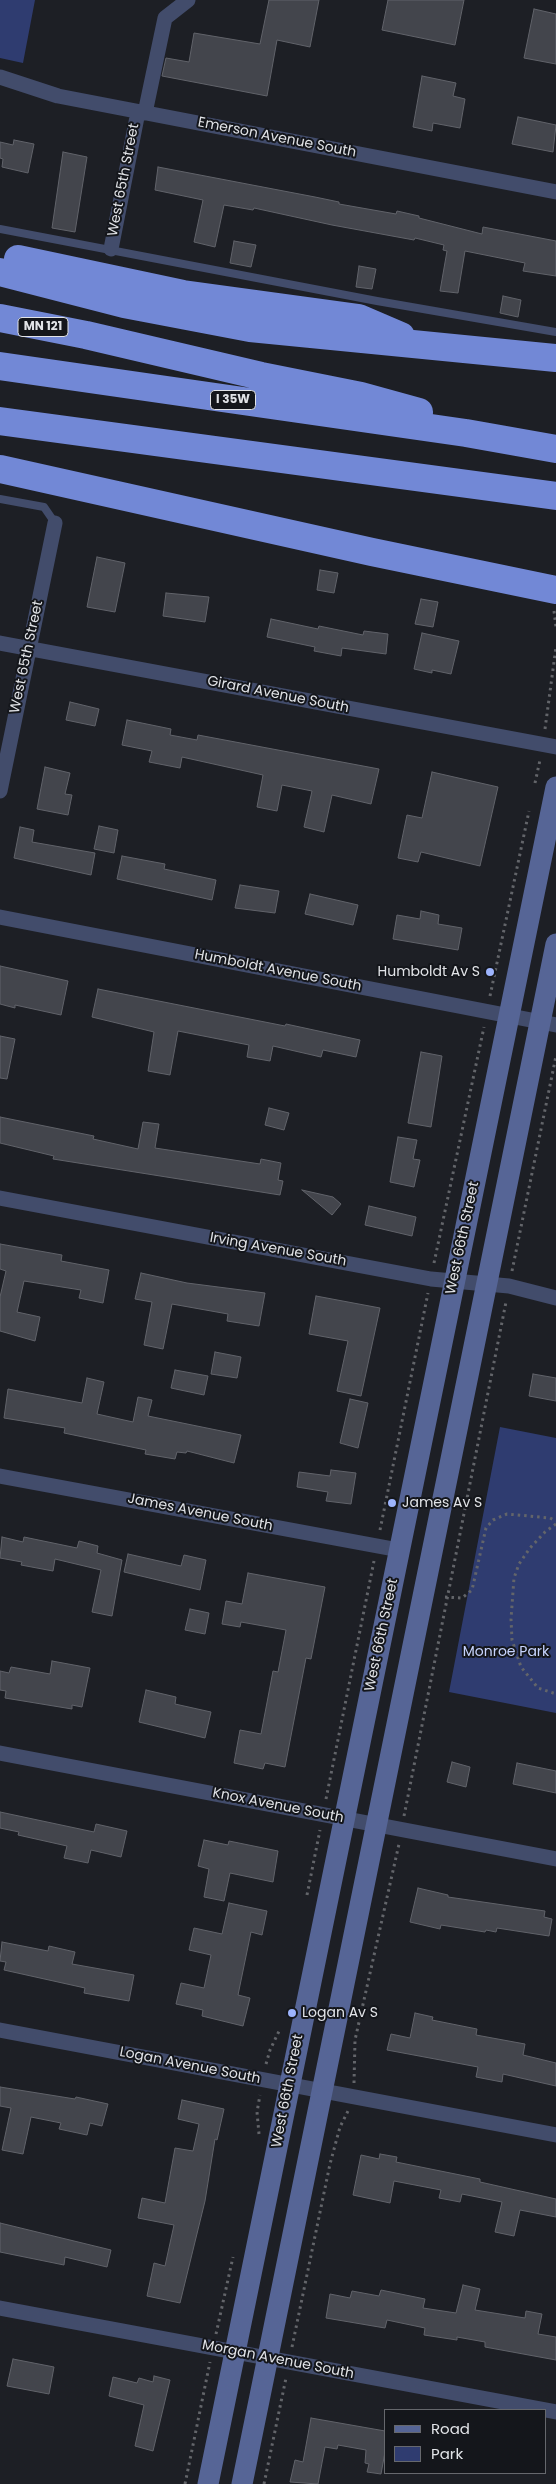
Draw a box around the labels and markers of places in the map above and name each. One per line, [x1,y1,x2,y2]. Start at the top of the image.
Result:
place label: Humboldt Av S [378,964,480,980]
marker: Humboldt Av S [484,966,496,978]
place label: James Av S [402,1495,482,1511]
marker: James Av S [386,1497,398,1509]
place label: Logan Av S [302,2005,378,2021]
marker: Logan Av S [286,2007,298,2019]

